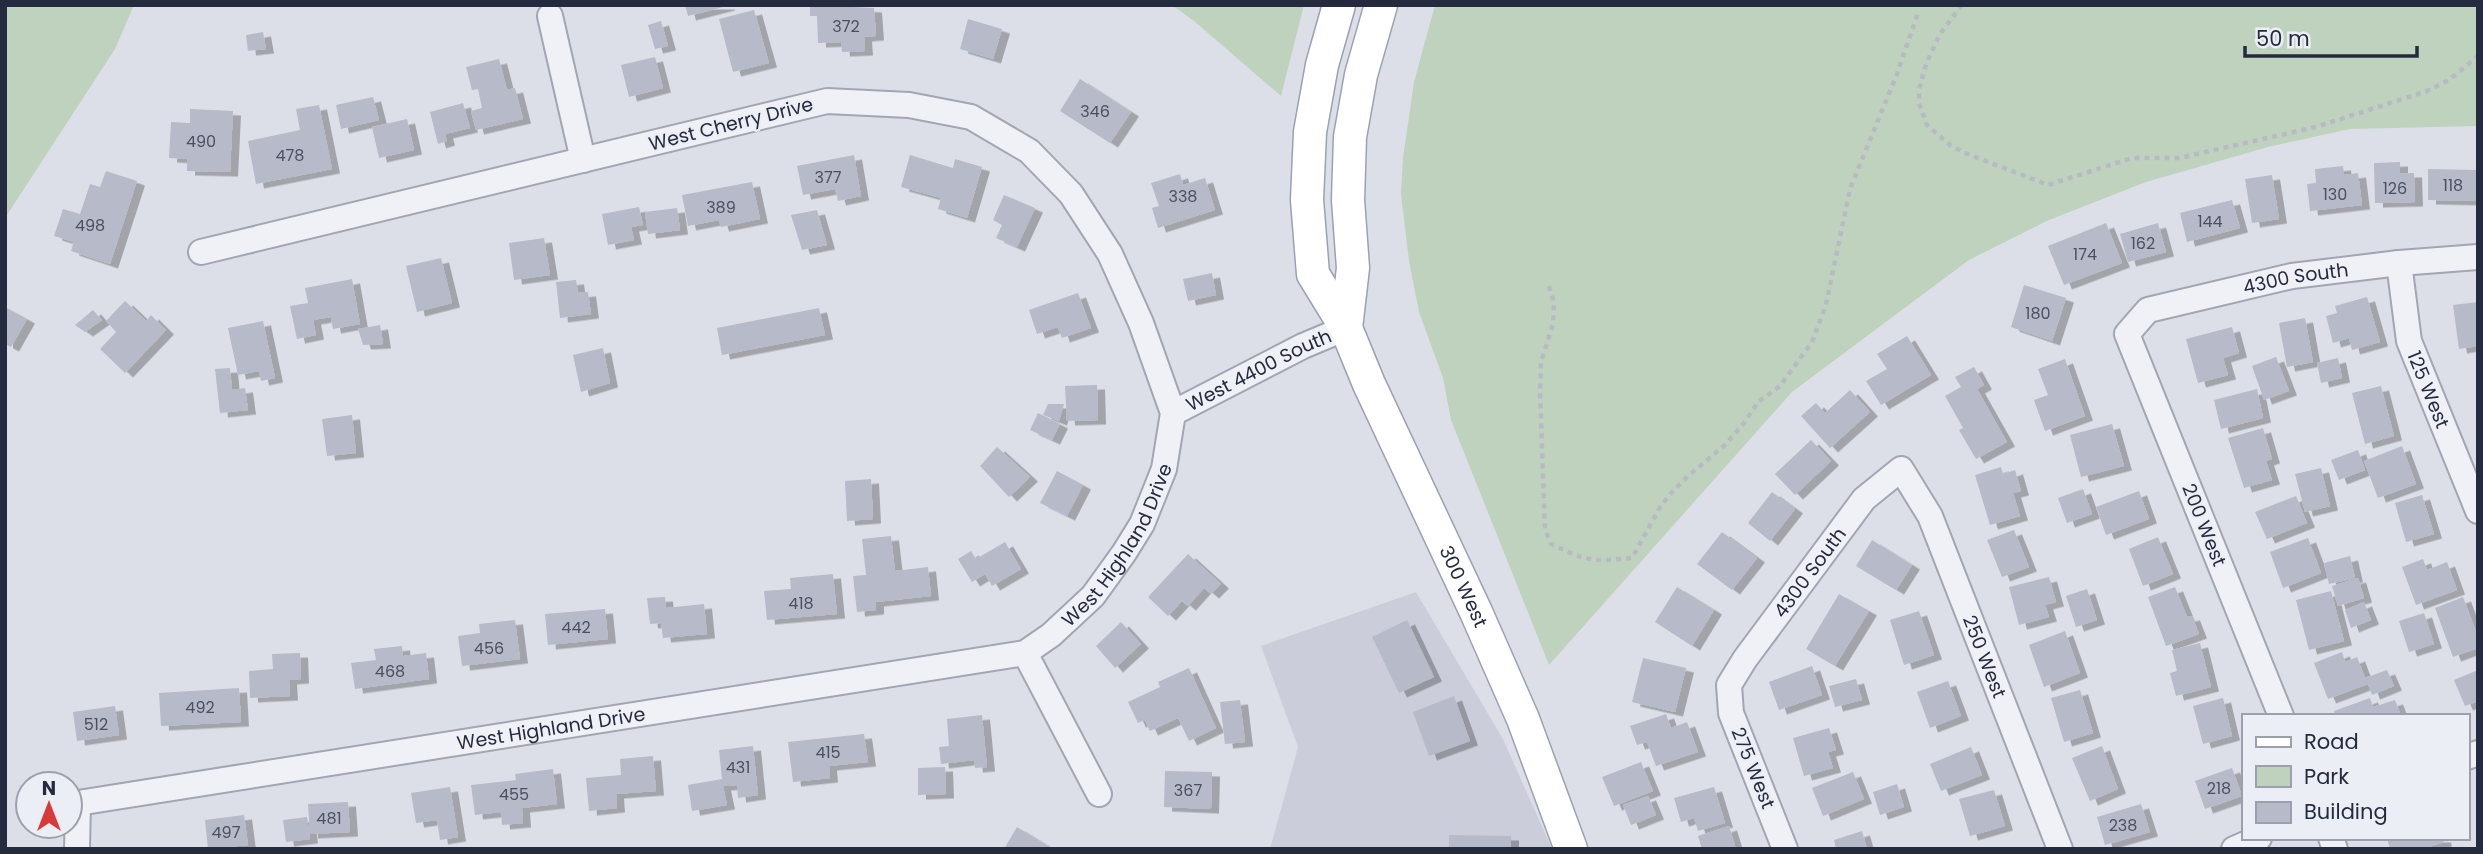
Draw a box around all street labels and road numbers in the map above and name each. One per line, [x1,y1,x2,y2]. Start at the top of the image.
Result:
street label: West Cherry Drive [646,91,816,157]
street label: 4300 South [2240,256,2350,301]
street label: West 4400 South [1181,322,1336,418]
street label: 125 West [2401,347,2457,432]
street label: West Highland Drive [1055,459,1178,632]
street label: 200 West [2175,480,2233,570]
street label: 4300 South [1767,521,1852,623]
street label: 300 West [1433,541,1495,631]
street label: 250 West [1956,611,2013,702]
street label: West Highland Drive [455,700,647,756]
street label: 275 West [1724,723,1782,813]

